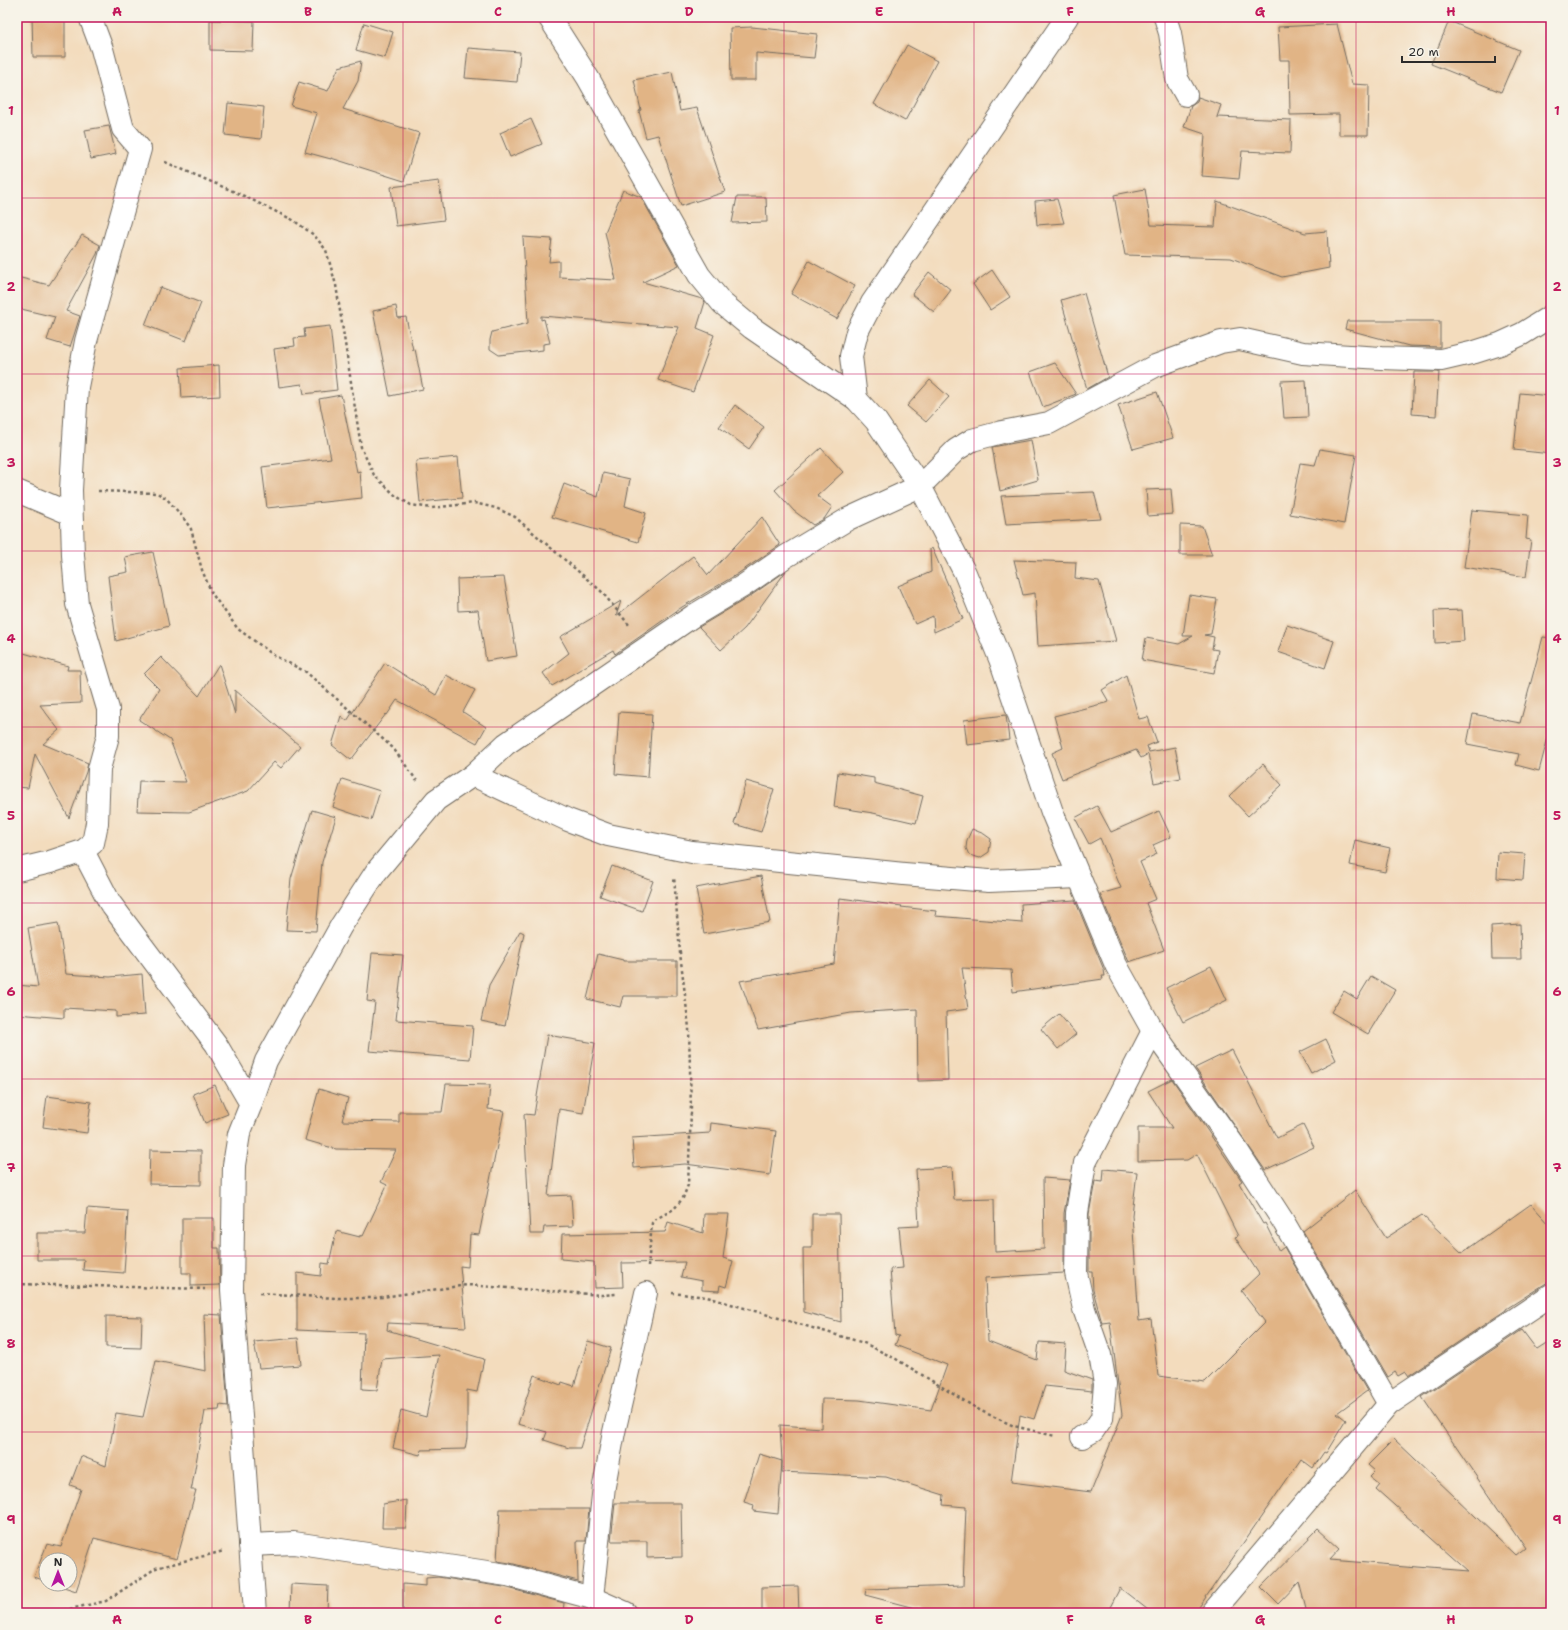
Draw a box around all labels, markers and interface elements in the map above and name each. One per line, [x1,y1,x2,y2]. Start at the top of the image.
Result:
text: A [112,3,122,20]
text: B [304,3,312,20]
text: C [494,3,502,20]
text: D [684,3,694,20]
text: E [875,3,884,20]
text: F [1066,3,1074,20]
text: G [1255,3,1266,20]
text: H [1446,3,1456,20]
scale bar [1402,38,1495,64]
text: 20 m [1408,44,1439,60]
text: 1 [8,102,14,119]
text: 1 [1554,102,1560,119]
text: 2 [6,278,16,295]
text: 2 [1552,278,1562,295]
text: 3 [6,454,16,471]
text: 3 [1552,454,1562,471]
text: 4 [6,630,16,647]
text: 4 [1552,630,1562,647]
text: 5 [7,807,15,824]
text: 5 [1553,807,1561,824]
text: 6 [6,983,16,1000]
text: 6 [1552,983,1562,1000]
text: 7 [6,1159,16,1176]
text: 7 [1552,1159,1562,1176]
text: 8 [6,1335,16,1352]
text: 8 [1552,1335,1562,1352]
text: 9 [6,1511,16,1528]
text: 9 [1552,1511,1562,1528]
north arrow [38,1552,78,1592]
text: N [54,1555,63,1570]
text: A [112,1611,122,1628]
text: B [304,1611,312,1628]
text: C [494,1611,502,1628]
text: D [684,1611,694,1628]
text: E [875,1611,884,1628]
text: F [1066,1611,1074,1628]
text: G [1255,1611,1266,1628]
text: H [1446,1611,1456,1628]

